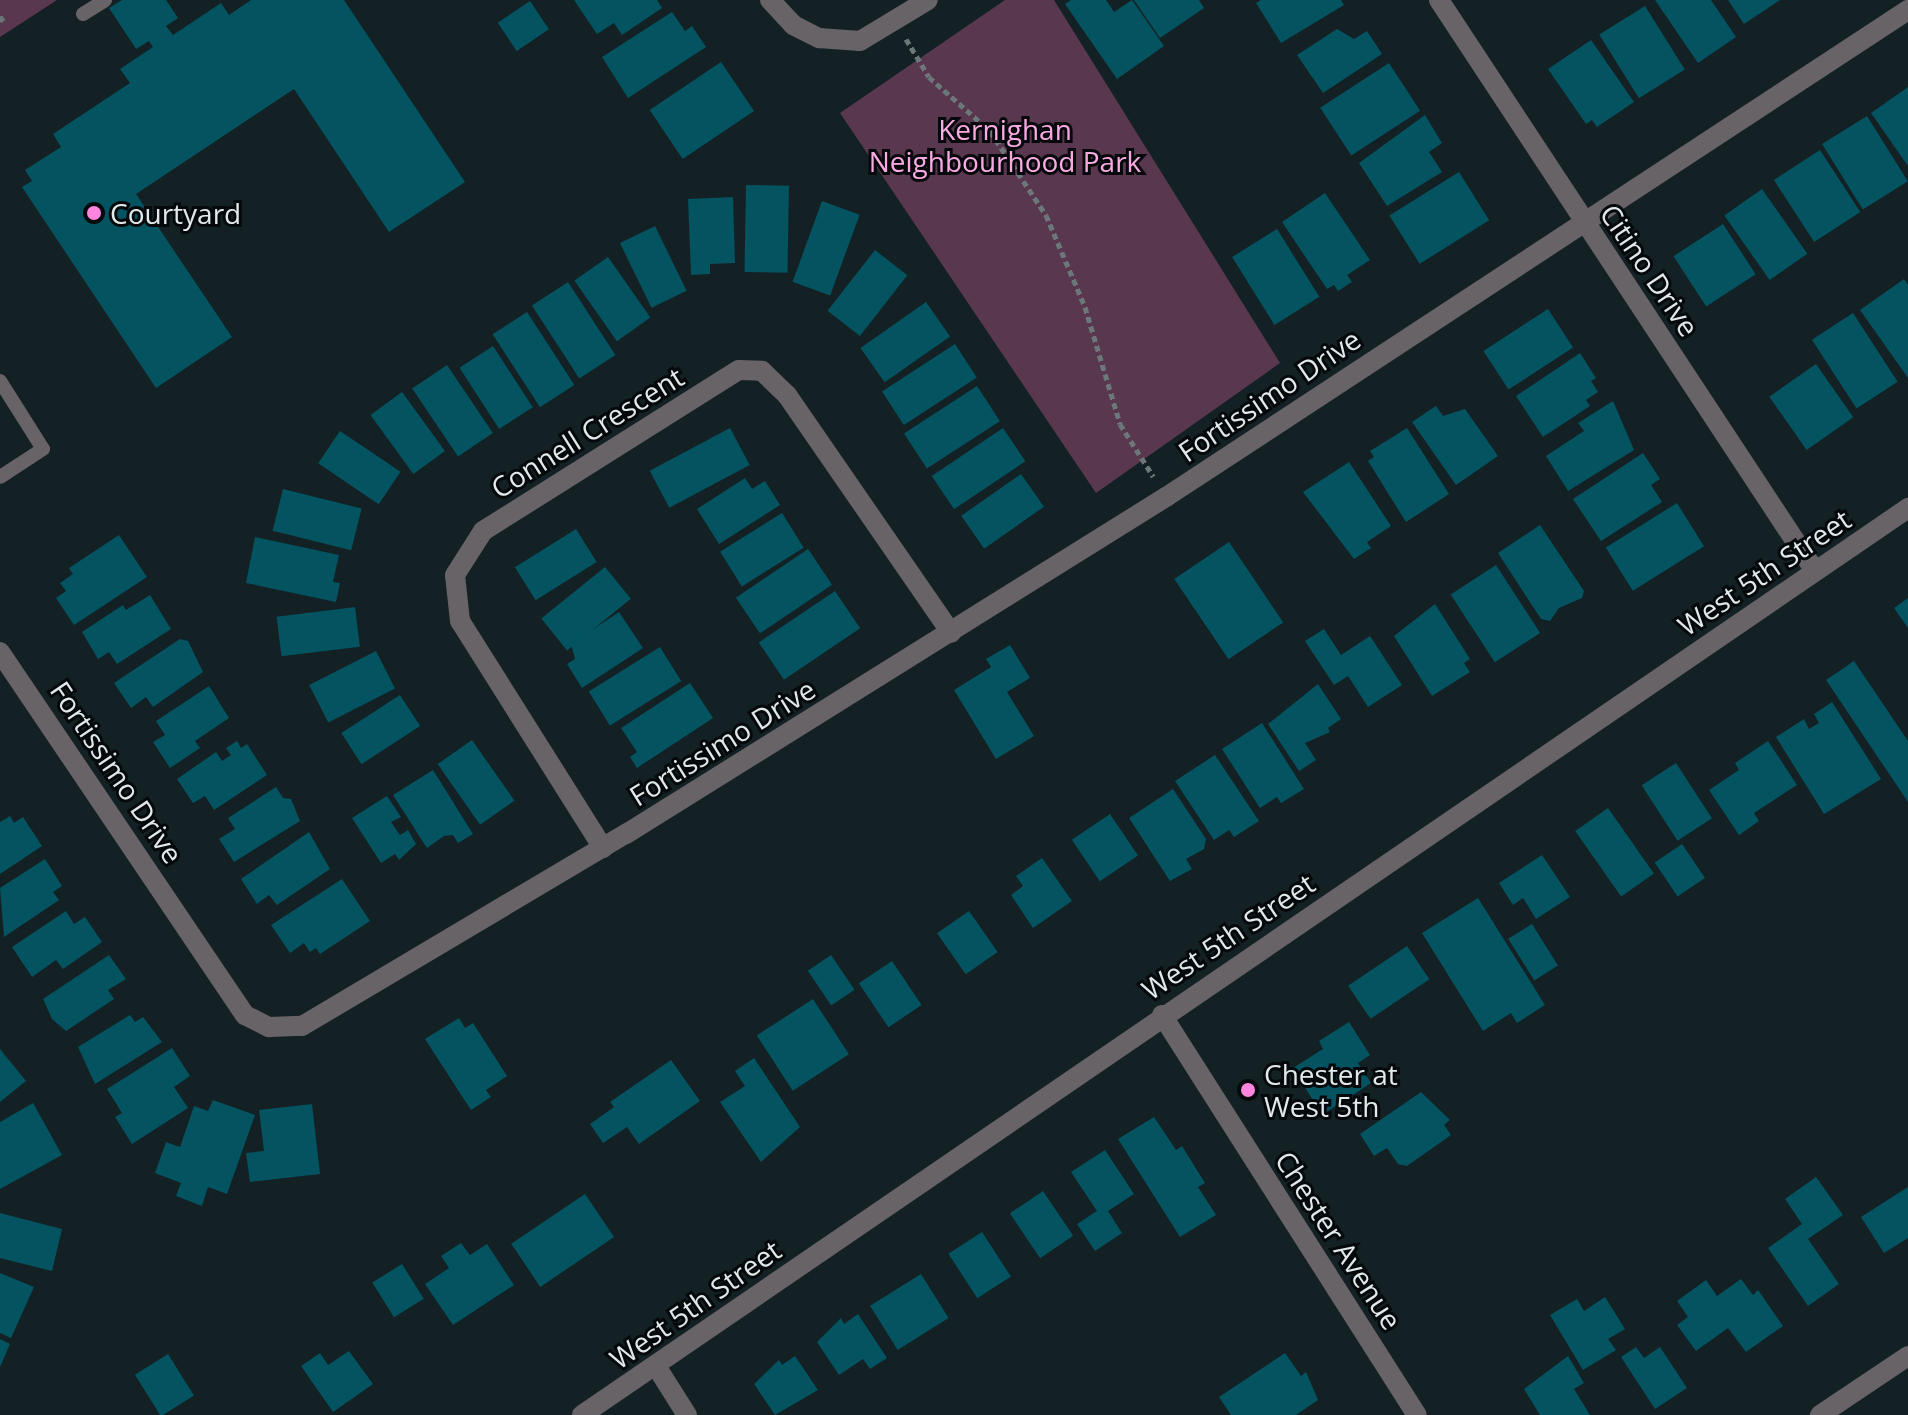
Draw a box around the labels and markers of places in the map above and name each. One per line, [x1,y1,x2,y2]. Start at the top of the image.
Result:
place label: Courtyard [110,196,241,230]
marker: Courtyard [85,204,103,222]
place label: Chester at West 5th [1264,1057,1398,1123]
marker: Chester at West 5th [1239,1081,1257,1099]

